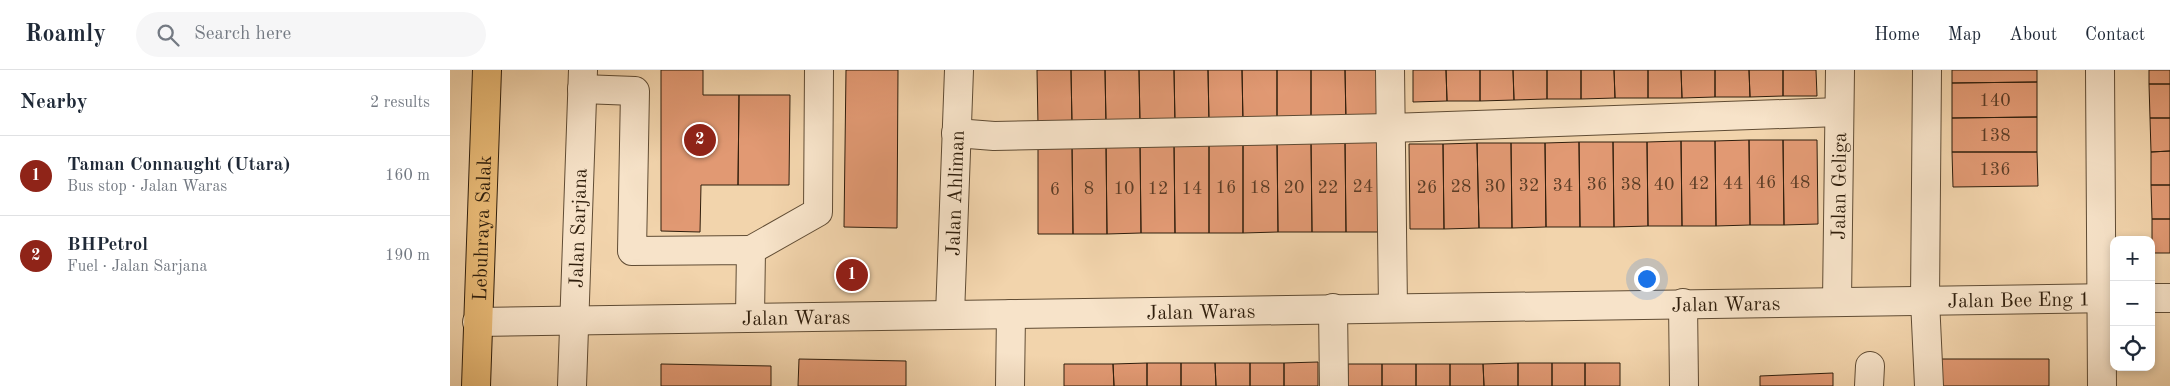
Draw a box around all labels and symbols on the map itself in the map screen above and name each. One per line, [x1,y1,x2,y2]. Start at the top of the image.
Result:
house number: 140 [1979,92,2011,110]
pin: 2 [684,121,716,159]
house number: 138 [1979,127,2011,145]
street label: Jalan Ahliman [944,130,969,256]
street label: Jalan Geliga [1830,132,1851,240]
street label: Lebuhraya Salak [471,155,496,301]
house number: 136 [1979,161,2011,179]
street label: Jalan Sarjana [567,168,592,288]
house number: 46 [1756,174,1776,192]
house number: 48 [1790,174,1810,192]
house number: 42 [1689,175,1709,193]
house number: 44 [1723,175,1743,193]
house number: 36 [1587,176,1607,194]
house number: 38 [1621,176,1641,194]
house number: 40 [1654,176,1674,194]
house number: 32 [1519,177,1539,195]
house number: 34 [1553,177,1573,195]
house number: 24 [1353,178,1373,196]
house number: 28 [1451,178,1471,196]
house number: 30 [1485,178,1505,196]
house number: 16 [1216,179,1236,197]
house number: 18 [1250,179,1270,197]
house number: 20 [1284,179,1304,197]
house number: 22 [1318,179,1338,197]
house number: 26 [1417,179,1437,197]
house number: 8 [1084,180,1094,198]
house number: 10 [1114,180,1134,198]
house number: 12 [1148,180,1168,198]
house number: 14 [1182,180,1202,198]
house number: 6 [1050,181,1060,199]
pin: 1 [836,256,868,294]
your location [1634,266,1660,292]
street label: Jalan Bee Eng 1 [1947,290,2090,312]
street label: Jalan Waras [1671,295,1780,316]
street label: Jalan Waras [1146,303,1256,324]
street label: Jalan Waras [741,309,851,330]

